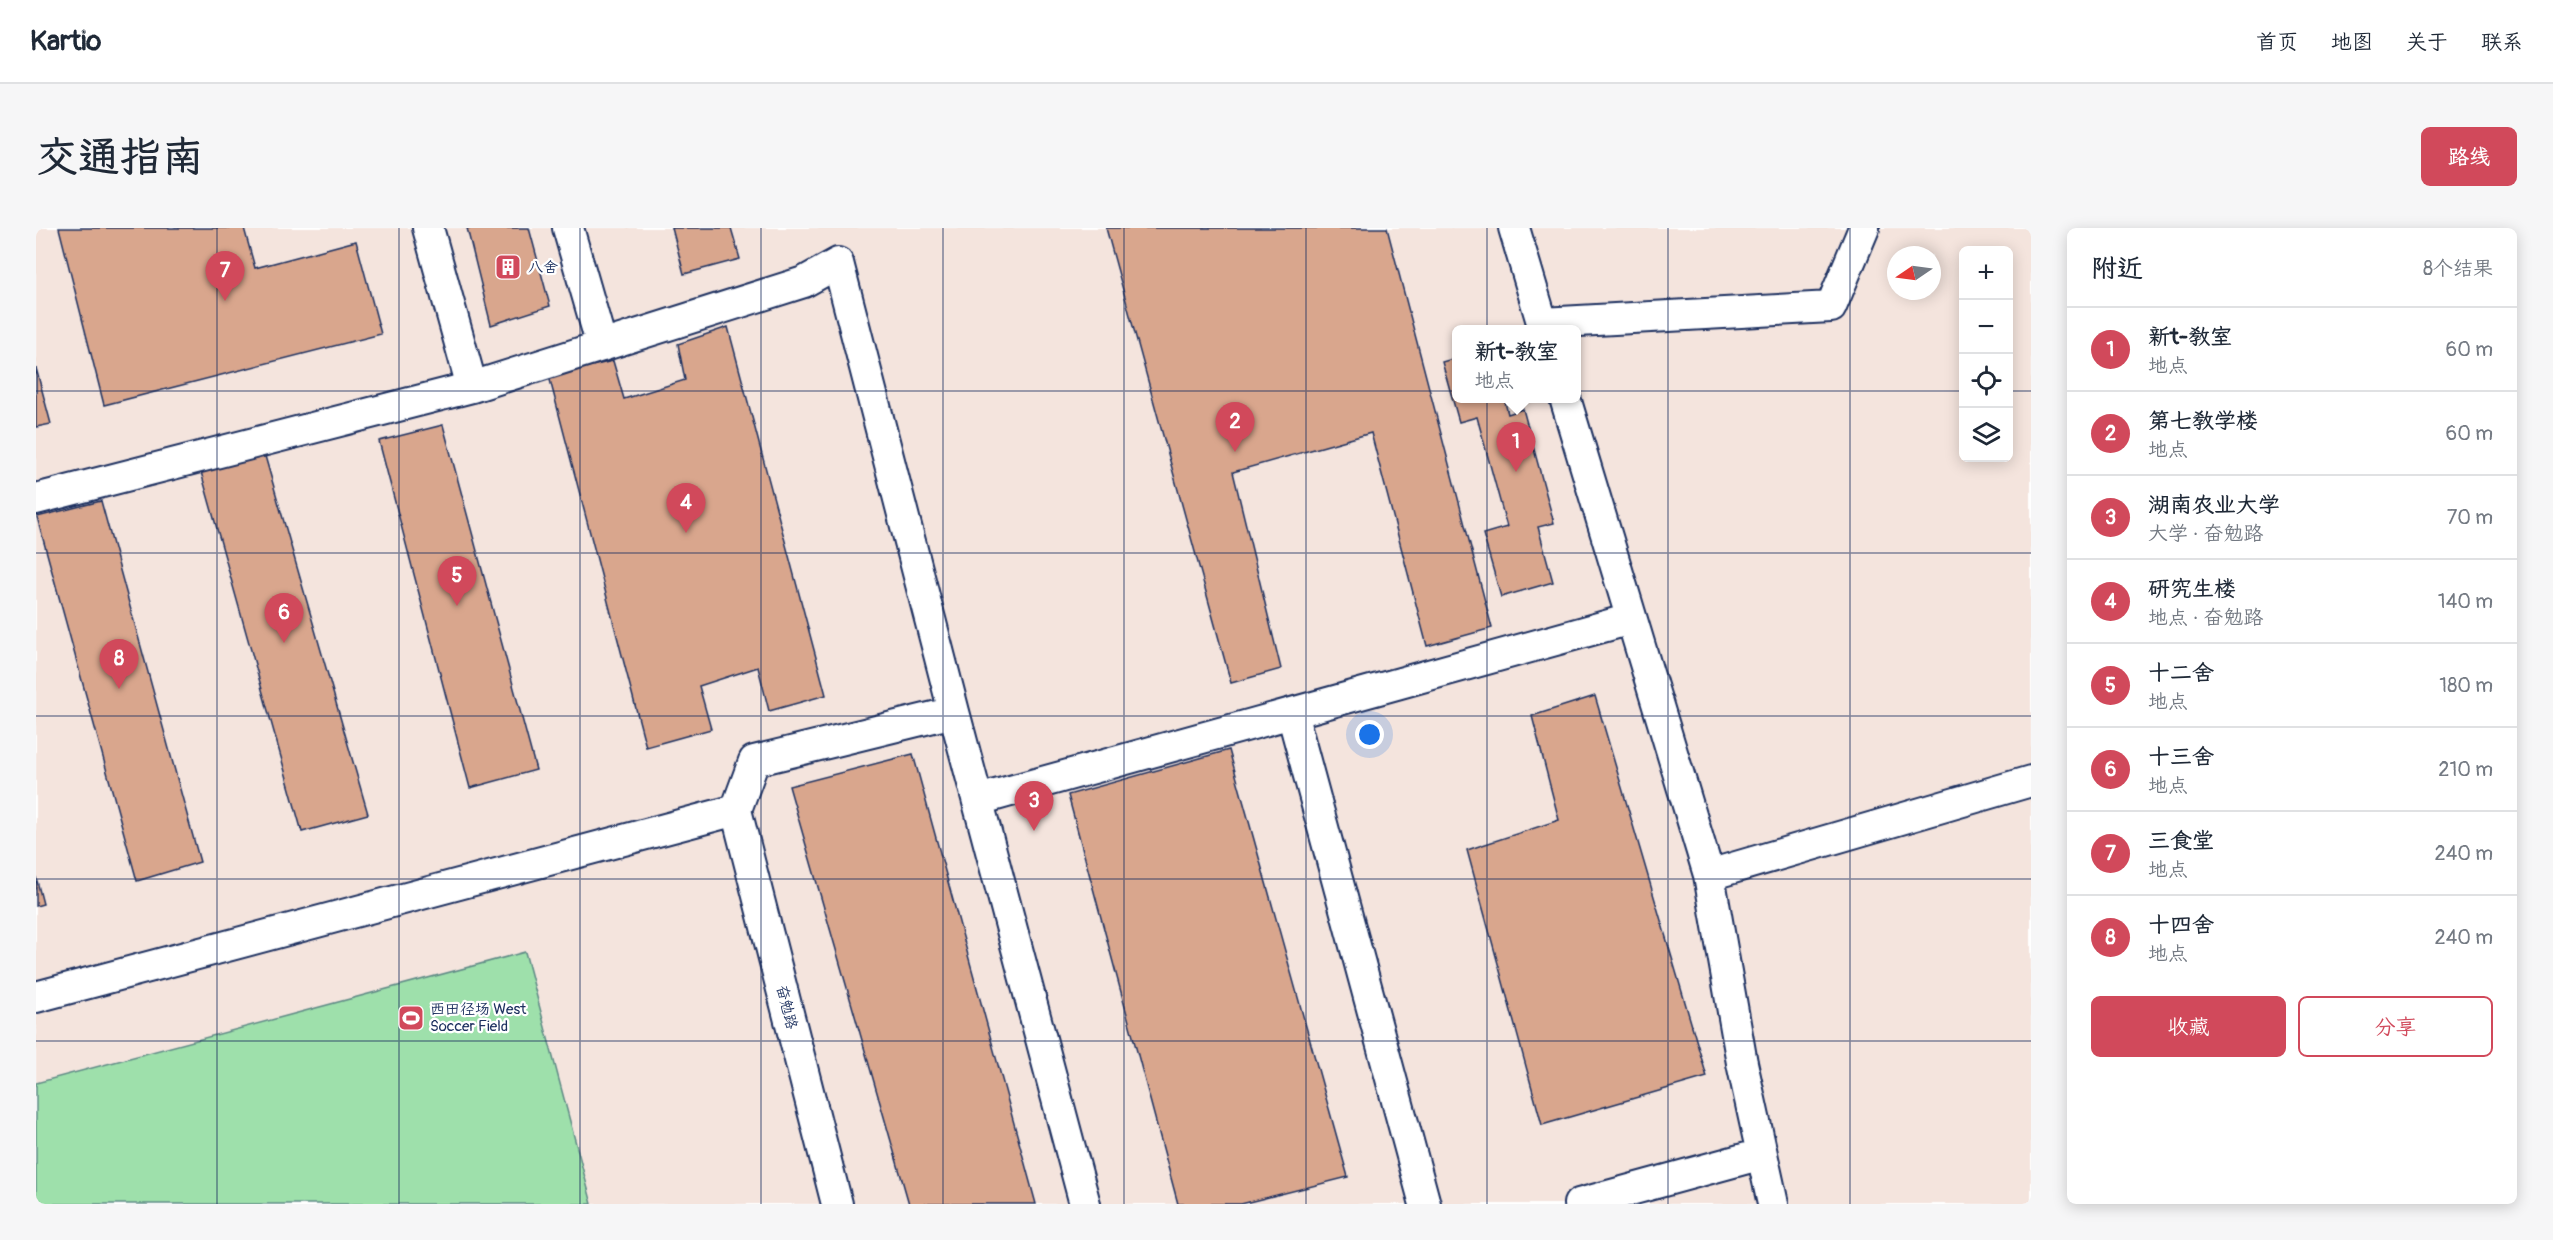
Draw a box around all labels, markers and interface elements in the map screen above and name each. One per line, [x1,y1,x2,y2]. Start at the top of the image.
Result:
text: Kartio [30,24,101,59]
text: 首页 [2256,29,2298,56]
text: 地图 [2331,29,2373,56]
text: 关于 [2406,29,2448,56]
text: 联系 [2481,29,2523,56]
button: 路线 [2421,127,2517,186]
text: 交通指南 [36,132,204,184]
north arrow [1887,246,1941,300]
map controls [1959,246,2013,462]
button: + [1959,246,2013,300]
pin: 7 [206,251,244,301]
building icon: 八舍 [493,252,523,282]
text: 附近 [2091,253,2143,285]
text: 8个结果 [2423,256,2493,281]
place label: 八舍 [528,258,558,277]
button: − [1959,300,2013,354]
text: 新t-教室 [2148,323,2232,351]
popup [1452,325,1581,403]
text: 1 [2107,337,2114,362]
text: 60 m [2446,337,2493,362]
text: 新t-教室 [1474,338,1559,366]
text: 地点 [2148,353,2188,378]
button: locate [1959,354,2013,408]
text: 地点 [1474,368,1514,393]
pin: 2 [1216,402,1254,452]
text: 第七教学楼 [2148,407,2258,435]
button: layers [1959,408,2013,462]
text: 2 [2105,421,2116,446]
text: 60 m [2446,421,2493,446]
pin: 1 [1496,422,1536,472]
text: 地点 [2148,437,2188,462]
pin: 4 [666,484,706,533]
text: 湖南农业大学 [2148,491,2280,519]
text: 3 [2105,505,2116,530]
text: 70 m [2447,505,2493,530]
text: 大学 · 奋勉路 [2148,521,2263,546]
pin: 5 [438,556,476,606]
text: 研究生楼 [2148,575,2236,603]
text: 4 [2105,589,2116,614]
text: 140 m [2438,589,2493,614]
pin: 6 [264,594,304,643]
text: 地点 · 奋勉路 [2148,605,2263,630]
pin: 8 [100,640,139,689]
text: 十二舍 [2148,659,2214,687]
text: 5 [2105,673,2116,698]
text: 180 m [2439,673,2493,698]
text: 地点 [2148,689,2188,714]
your location [1355,720,1384,749]
text: 十三舍 [2148,743,2214,771]
text: 6 [2105,757,2116,782]
text: 210 m [2438,757,2493,782]
text: 地点 [2148,773,2188,798]
pin: 3 [1014,782,1054,831]
text: 三食堂 [2148,827,2214,855]
text: 7 [2105,841,2116,866]
text: 240 m [2434,841,2493,866]
text: 地点 [2148,857,2188,882]
text: 十四舍 [2148,911,2214,939]
text: 8 [2105,925,2116,950]
text: 240 m [2434,925,2493,950]
text: 地点 [2148,941,2188,966]
street label: 奋勉路 [772,983,801,1031]
button: 收藏 [2091,996,2286,1057]
button: 分享 [2298,996,2493,1057]
place label: 西田径场 West Soccer Field [430,1000,527,1036]
sports icon: 西田径场 West Soccer Field [396,1003,426,1033]

